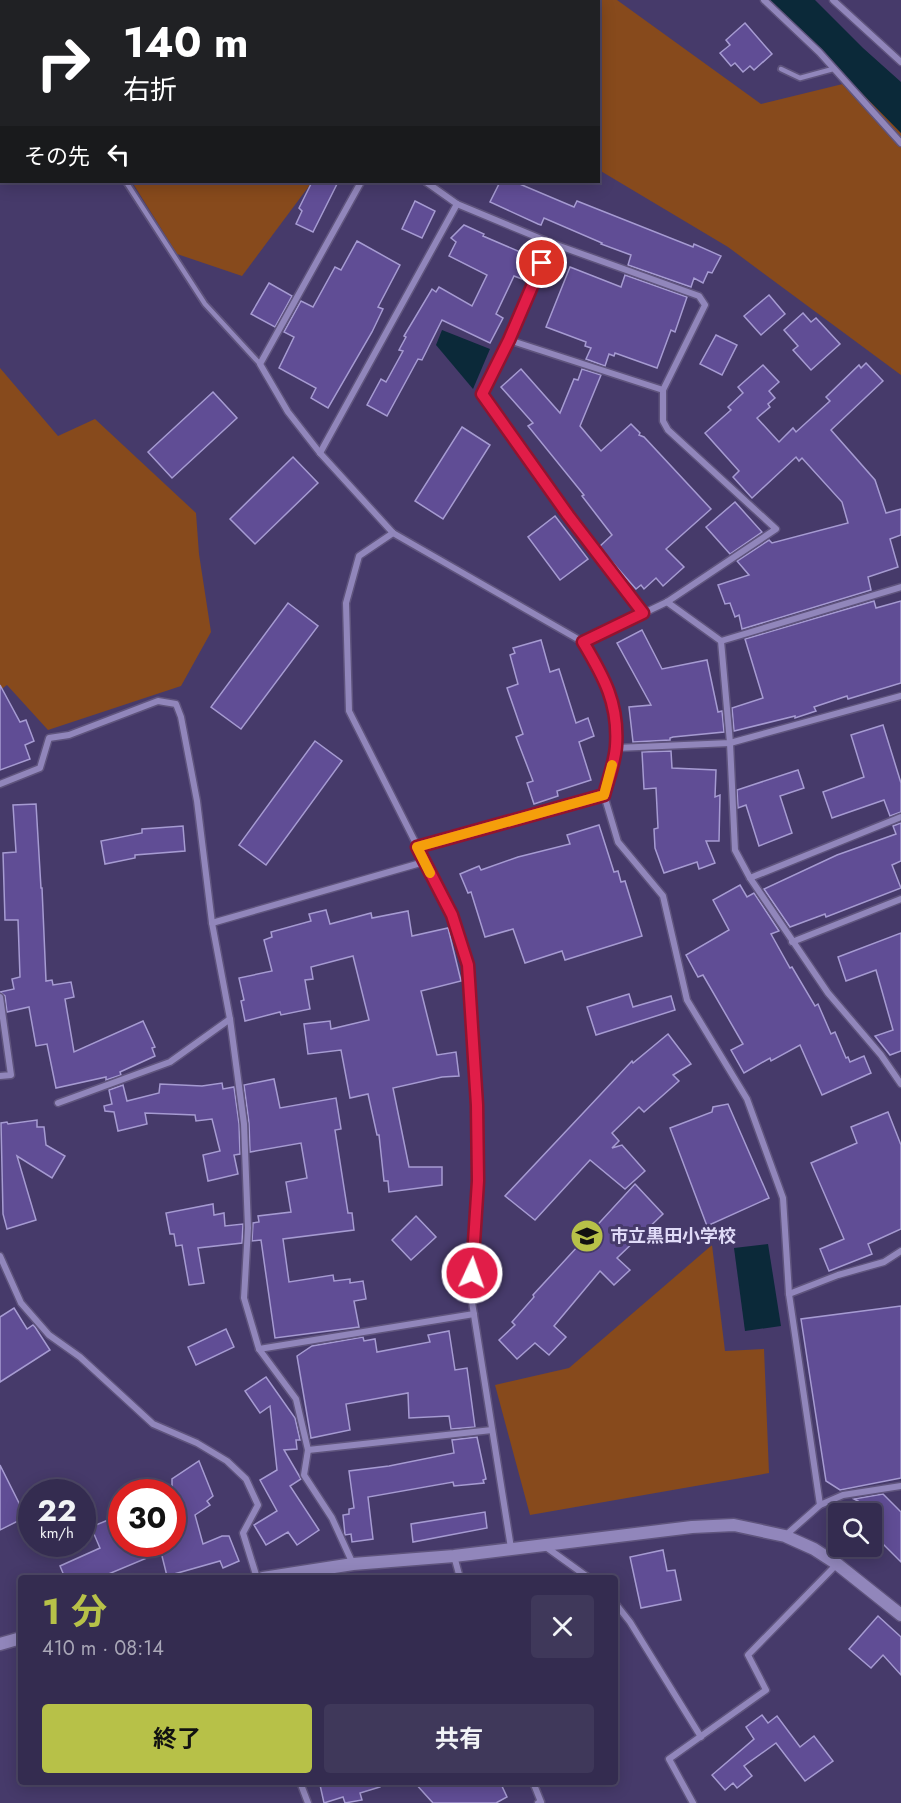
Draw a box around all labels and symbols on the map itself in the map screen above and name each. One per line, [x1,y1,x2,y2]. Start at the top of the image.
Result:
pin [516,237,567,288]
school or university icon: 市立黒田小学校 [569,1218,605,1254]
place label: 市立黒田小学校 [610,1223,736,1249]
position arrow [440,1241,504,1305]
speed limit sign: 30 [108,1479,186,1557]

